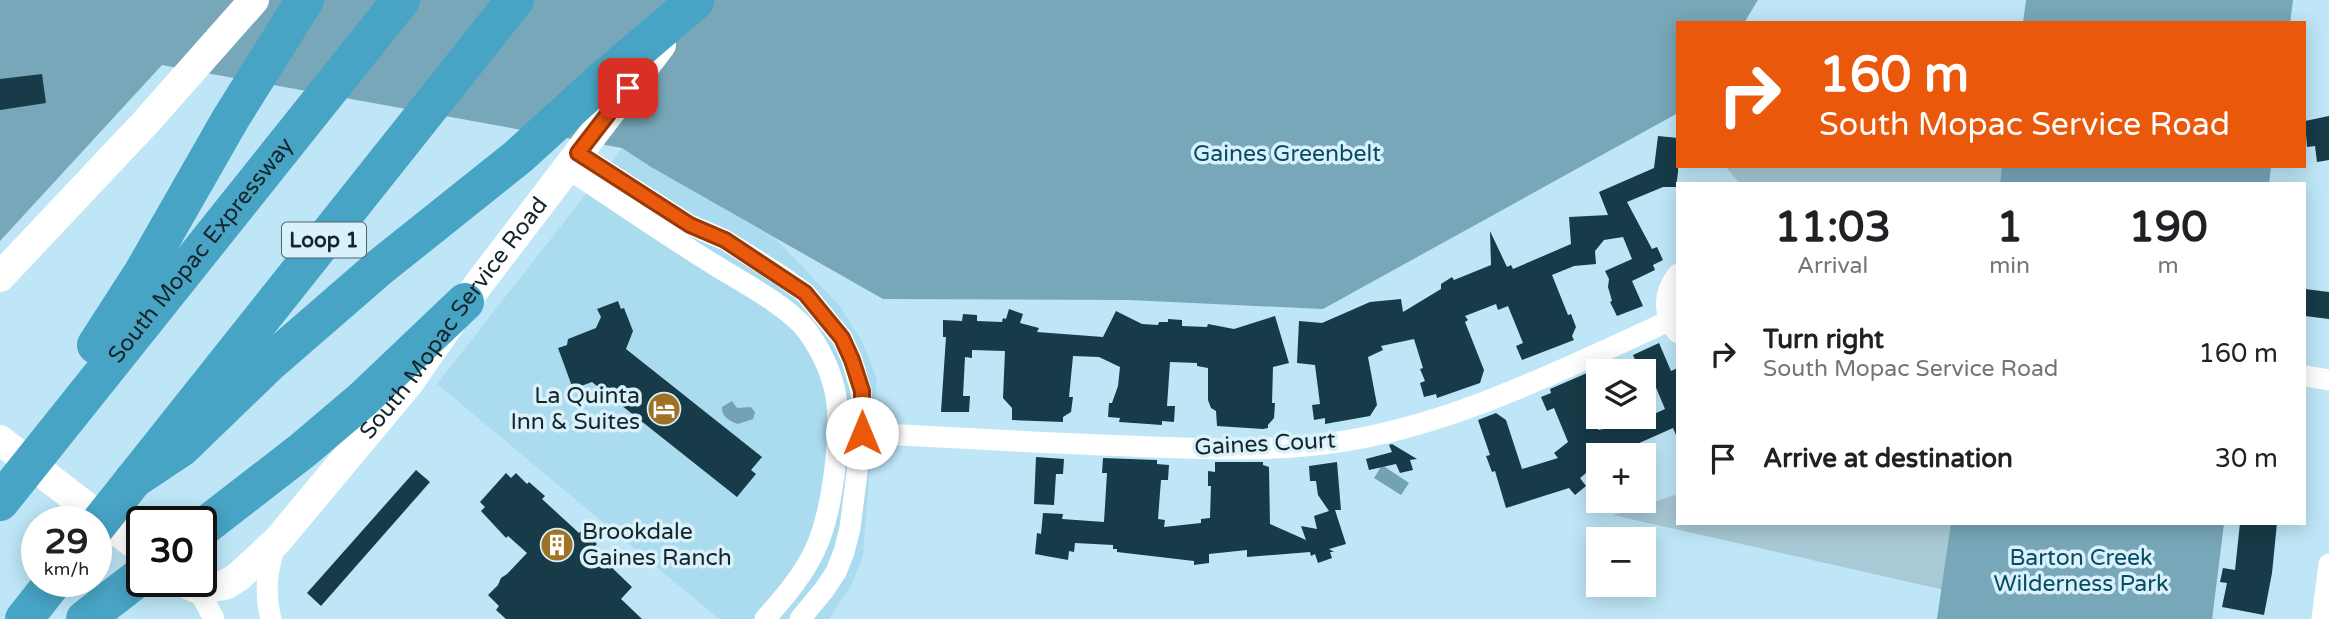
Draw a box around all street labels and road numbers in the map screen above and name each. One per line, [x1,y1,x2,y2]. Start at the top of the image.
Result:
street label: South Mopac Expressway [102,132,300,369]
street label: South Mopac Service Road [354,192,554,445]
road number: Loop 1 [282,222,366,258]
street label: Gaines Court [1194,426,1337,462]

